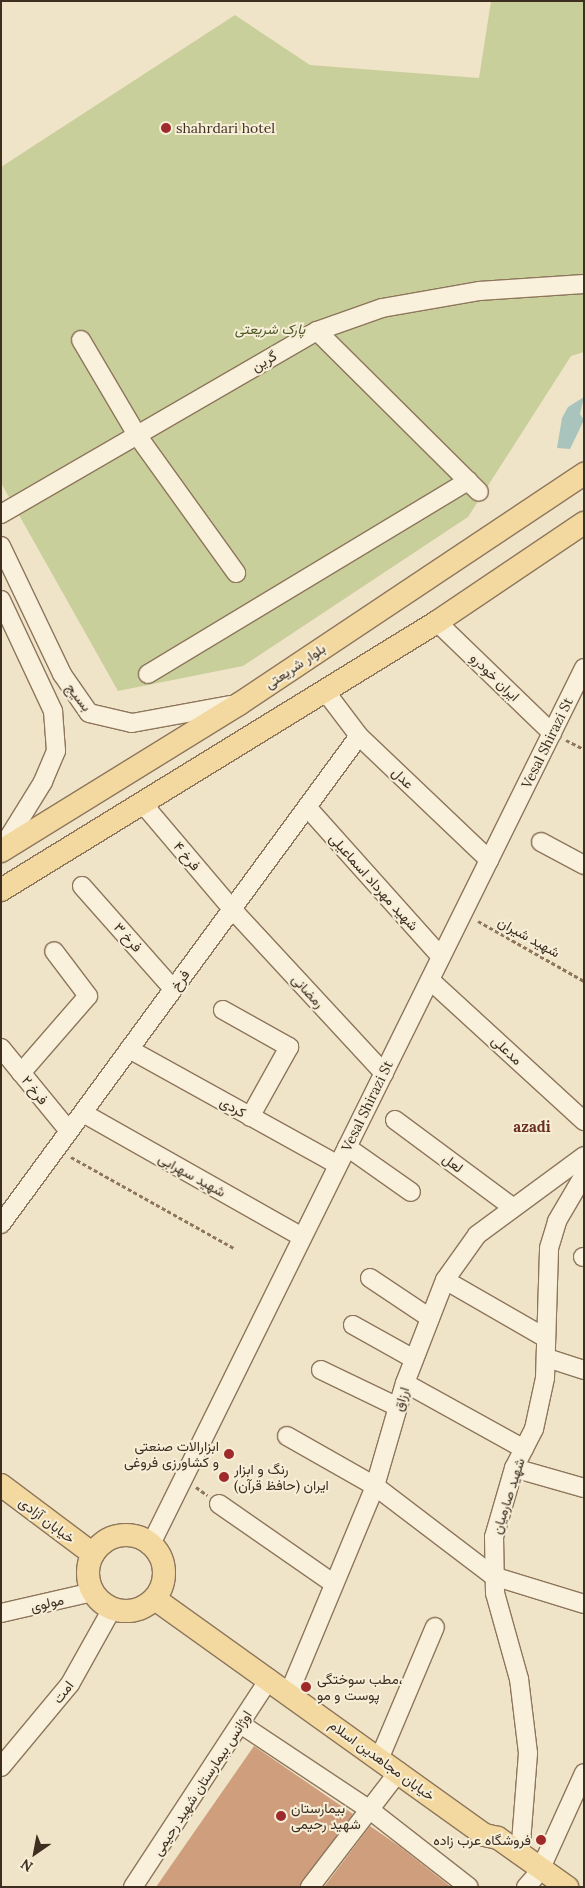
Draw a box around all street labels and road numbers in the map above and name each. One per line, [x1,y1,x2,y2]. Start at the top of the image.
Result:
street label: گرین [248,347,280,375]
street label: بلوار شریعتی [262,640,328,692]
street label: ایران خودرو [467,649,523,705]
street label: بسیج [63,679,95,715]
street label: Vesal Shirazi St [518,695,576,791]
street label: عدل [389,764,417,792]
street label: شهید مهرداد اسماعیلی [326,830,422,934]
street label: فرخ ۴ [170,838,204,874]
street label: شهید شیران [495,913,563,961]
street label: فرخ ۳ [110,919,146,955]
street label: فرخ [167,966,193,994]
street label: رمضانی [288,971,328,1011]
street label: مدعلی [488,1032,526,1068]
street label: Vesal Shirazi St [338,1058,396,1154]
street label: فرخ ۲ [18,1072,52,1108]
street label: کردی [217,1093,249,1121]
street label: شهید سهرابی [155,1150,229,1200]
street label: لعل [439,1150,467,1176]
street label: ارزاق [389,1385,413,1413]
street label: شهید صارمیان [488,1456,528,1536]
street label: خیابان آزادی [16,1493,78,1547]
street label: مولوی [29,1591,65,1615]
street label: امت [49,1677,77,1707]
street label: اوژانس بیمارستان شهید رحیمی [149,1707,255,1859]
street label: خیابان مجاهدین اسلام [326,1716,438,1804]

